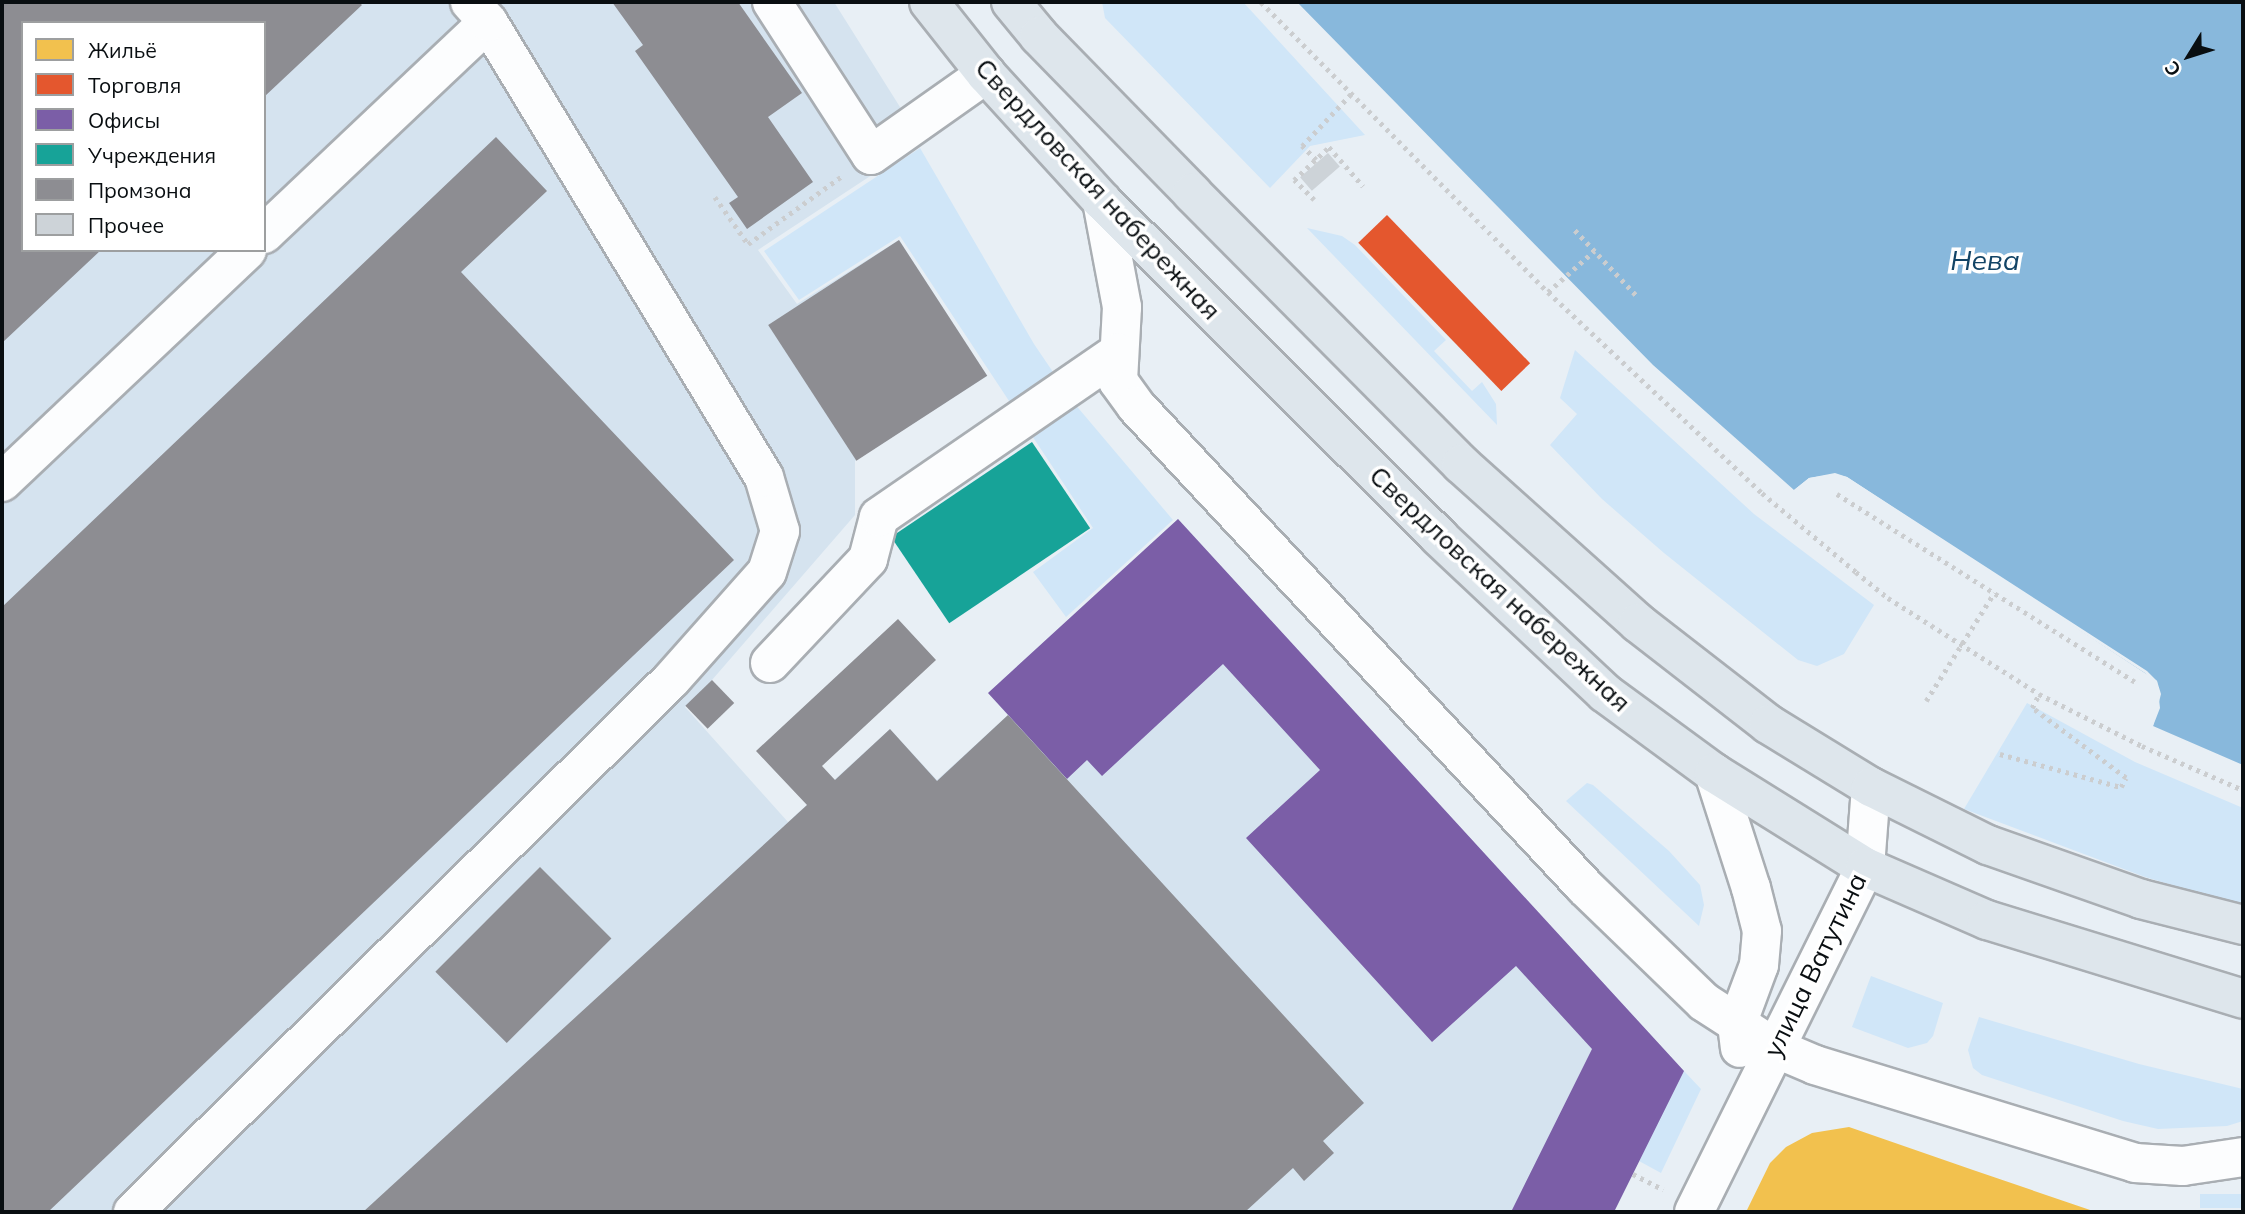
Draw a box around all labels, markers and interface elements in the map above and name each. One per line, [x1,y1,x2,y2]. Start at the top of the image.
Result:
legend [21,21,266,252]
north arrow [2154,21,2224,91]
text: Жильё [88,37,157,63]
street label: Свердловская набережная [969,52,1227,326]
text: С [2159,56,2186,81]
text: Торговля [88,72,181,98]
text: Офисы [88,107,160,133]
text: Учреждения [88,142,216,168]
text: Промзона [88,177,191,203]
text: Прочее [88,212,164,238]
water label: Нева [1950,243,2020,277]
street label: Свердловская набережная [1363,460,1637,718]
street label: улица Ватутина [1757,868,1873,1062]

